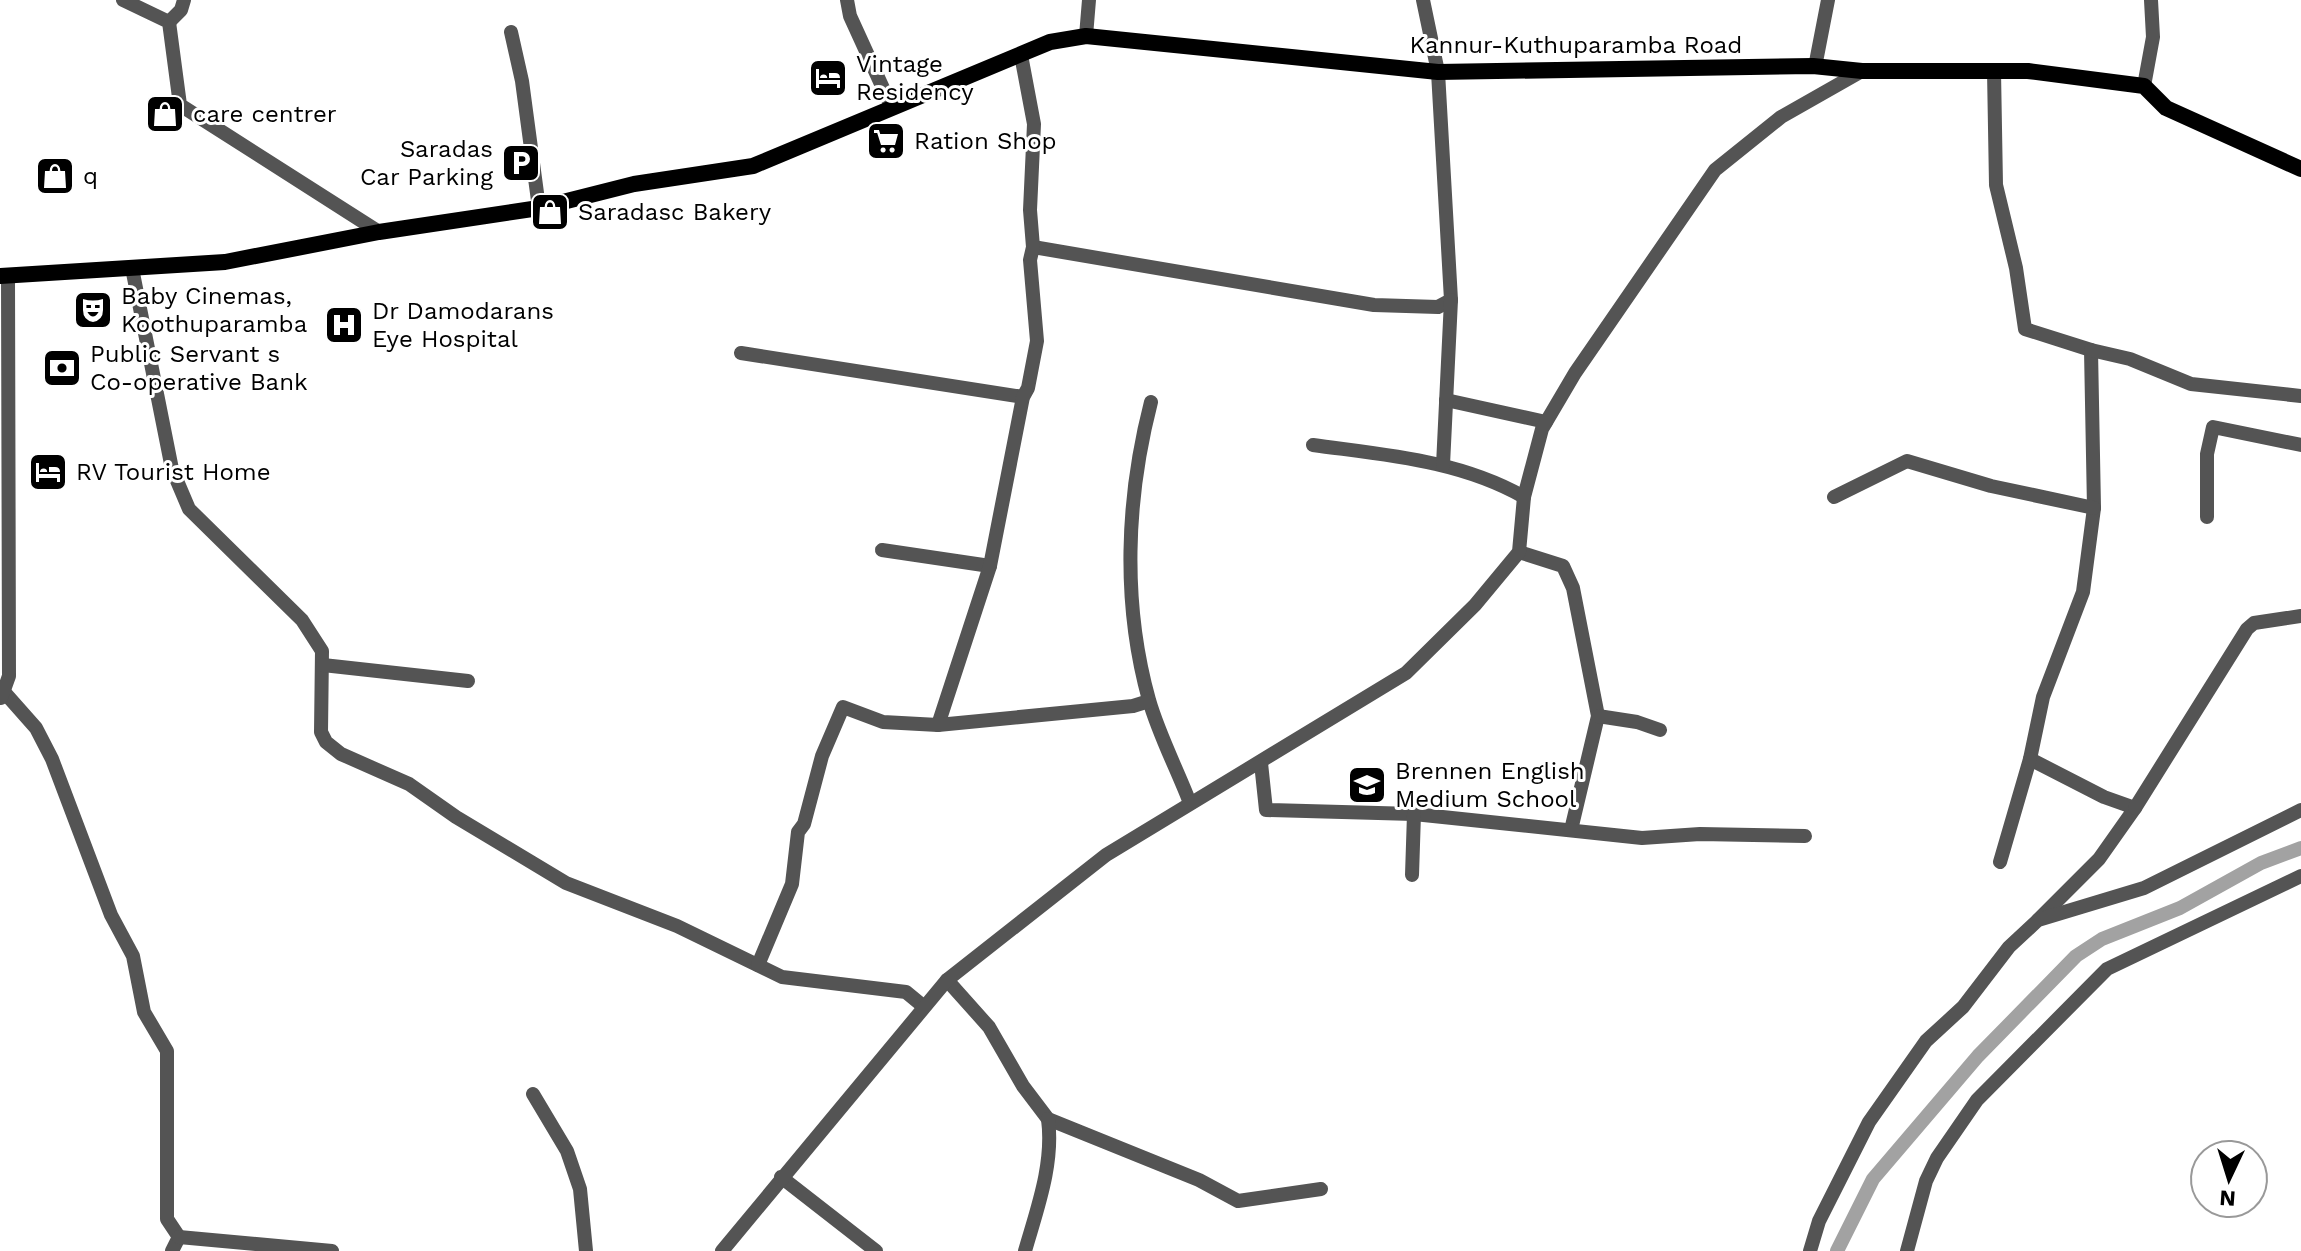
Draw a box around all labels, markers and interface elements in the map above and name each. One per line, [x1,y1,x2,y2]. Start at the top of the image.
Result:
street label: Kannur-Kuthuparamba Road [1410,31,1742,59]
place label: Vintage Residency [856,50,974,106]
hotel icon: Vintage Residency [807,57,849,99]
shop icon: care centrer [144,93,186,135]
place label: care centrer [193,100,337,128]
supermarket icon: Ration Shop [865,120,907,162]
place label: Ration Shop [914,127,1057,155]
place label: Saradas Car Parking [360,135,493,191]
parking icon: Saradas Car Parking [500,142,542,184]
shop icon: q [34,155,76,197]
place label: q [83,162,98,190]
shop icon: Saradasc Bakery [529,191,571,233]
place label: Saradasc Bakery [578,198,772,226]
place label: Baby Cinemas, Koothuparamba [121,282,307,338]
theatre icon: Baby Cinemas, Koothuparamba [72,289,114,331]
place label: Dr Damodarans Eye Hospital [372,297,554,353]
hospital icon: Dr Damodarans Eye Hospital [323,304,365,346]
place label: Public Servant s Co-operative Bank [90,340,308,396]
bank icon: Public Servant s Co-operative Bank [41,347,83,389]
hotel icon: RV Tourist Home [27,451,69,493]
place label: RV Tourist Home [76,458,271,486]
place label: Brennen English Medium School [1395,757,1585,813]
school or university icon: Brennen English Medium School [1346,764,1388,806]
north arrow [2189,1139,2269,1219]
text: N [2219,1185,2237,1211]

